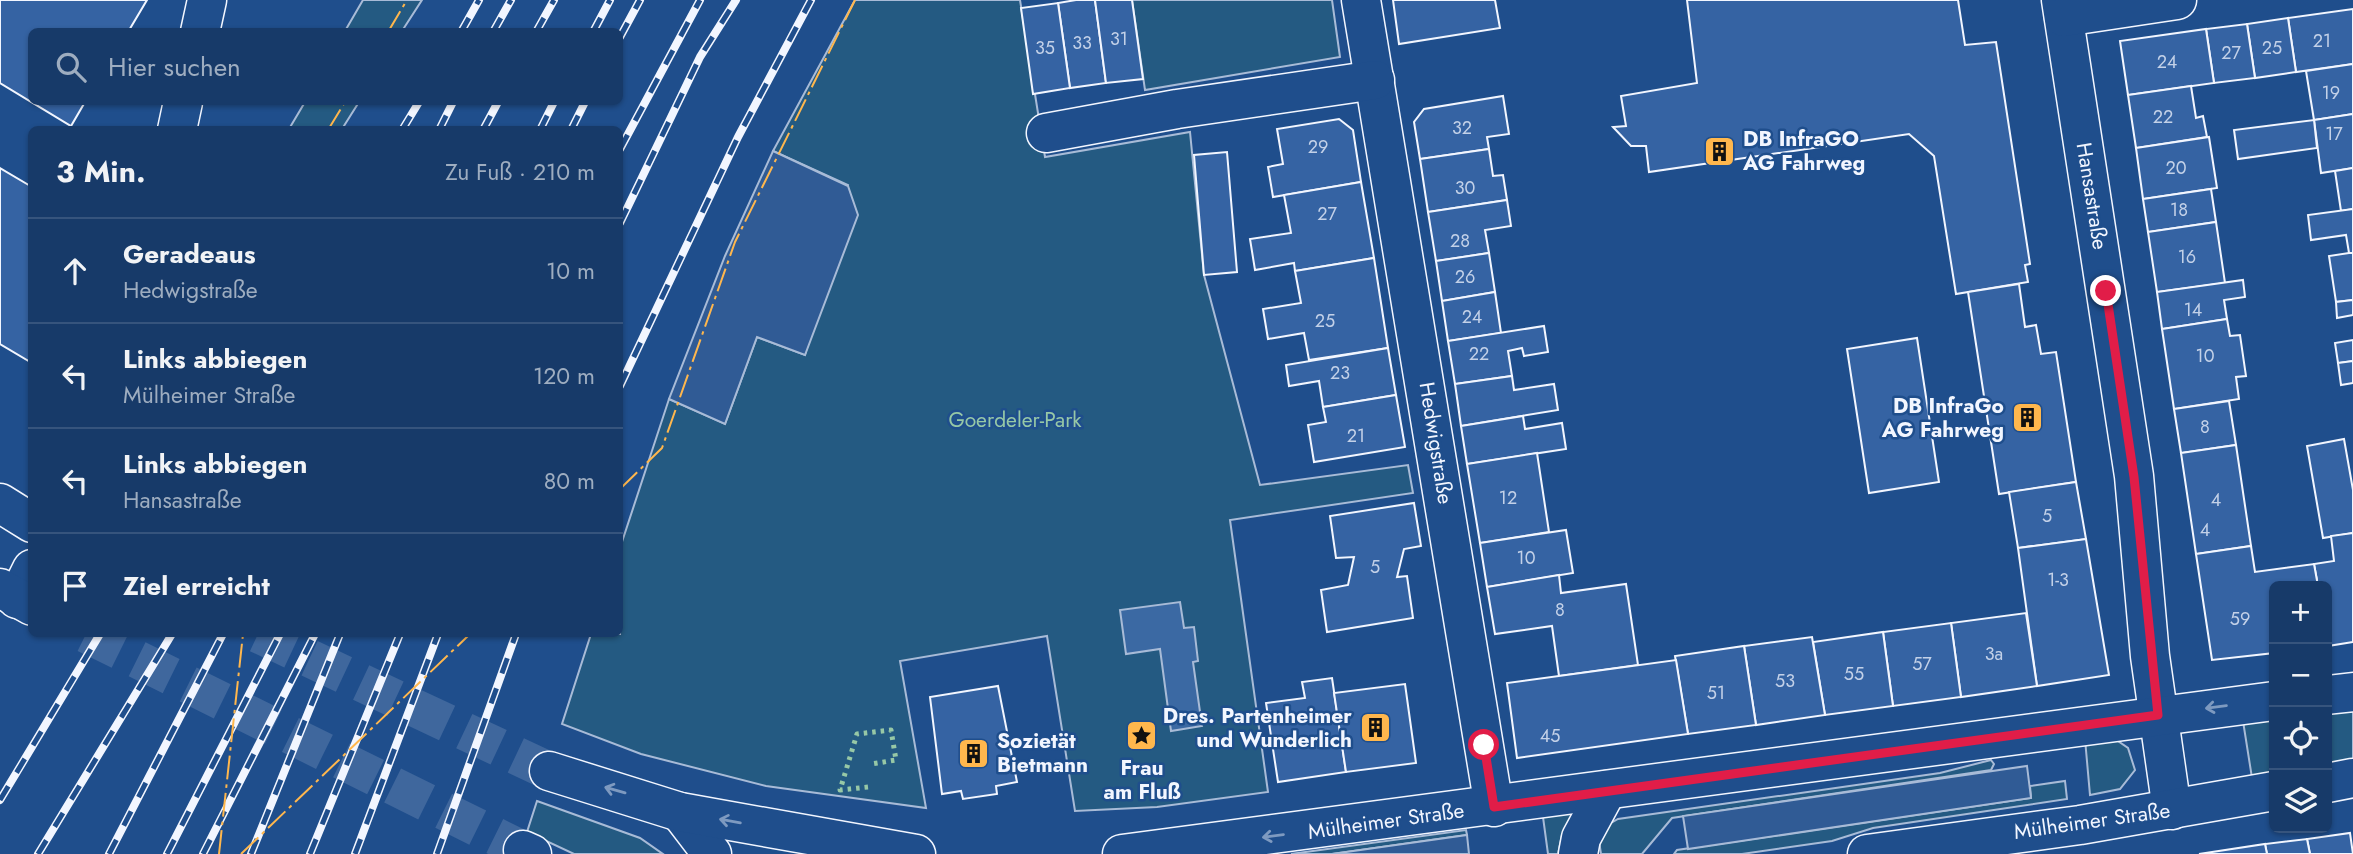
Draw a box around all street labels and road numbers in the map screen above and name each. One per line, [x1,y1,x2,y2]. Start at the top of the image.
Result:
street label: Hansastraße [2069,140,2115,252]
street label: Hedwigstraße [1412,380,1460,506]
street label: Mülheimer Straße [1306,795,1466,847]
street label: Mülheimer Straße [2012,795,2172,847]

